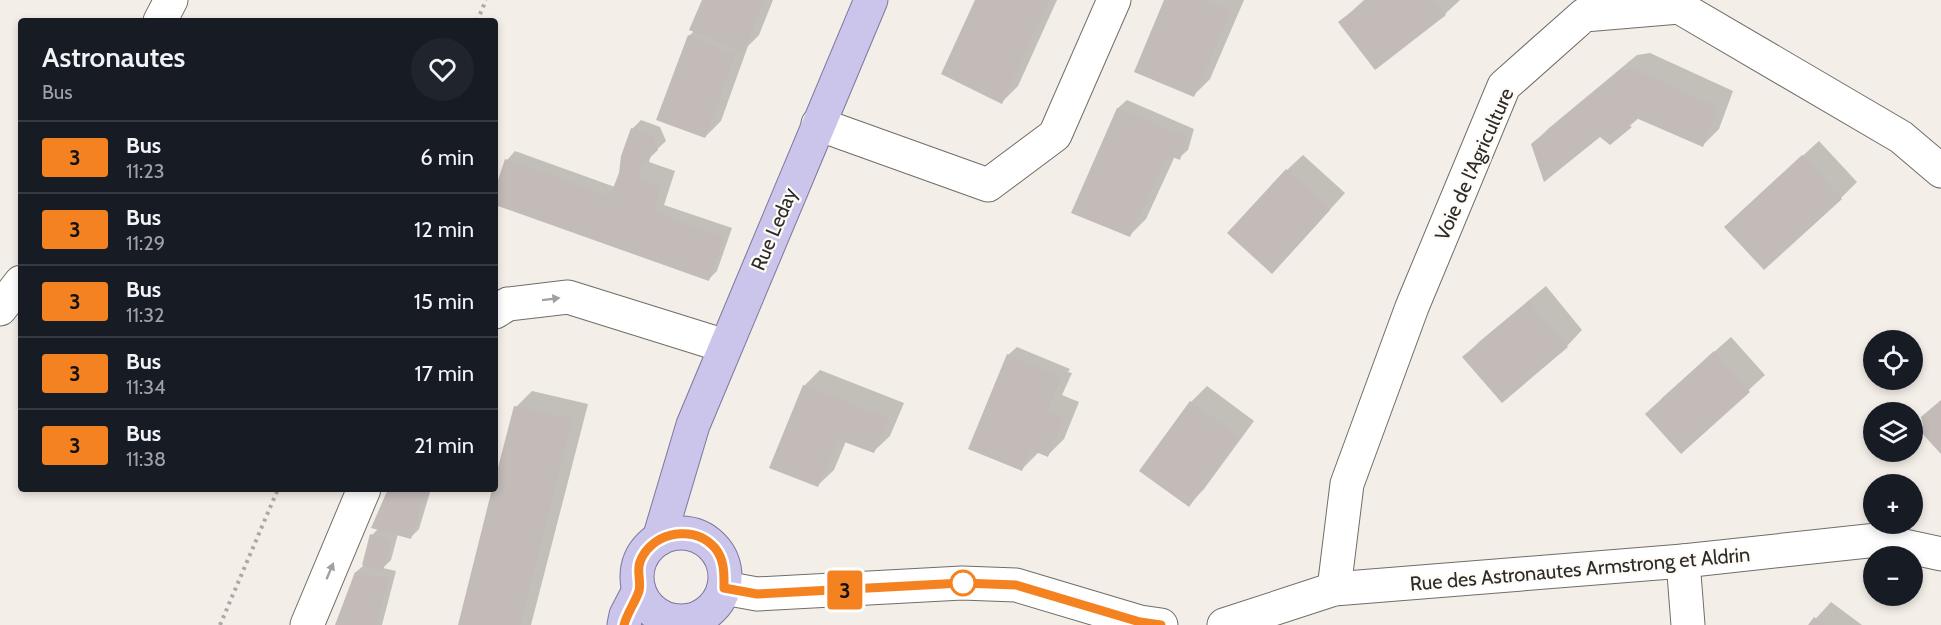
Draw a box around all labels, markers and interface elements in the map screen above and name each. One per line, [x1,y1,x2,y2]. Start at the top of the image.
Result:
button: heart [411,38,474,101]
text: Astronautes [42,40,185,74]
text: Bus [42,80,73,104]
street label: Voie de l'Agriculture [1430,84,1518,244]
text: Bus [126,132,161,159]
text: 6 min [420,144,474,171]
text: 3 [69,145,81,170]
text: 11:23 [126,159,165,183]
street label: Rue Leday [746,184,802,274]
text: Bus [126,204,161,231]
text: 12 min [414,216,474,243]
text: 3 [69,217,81,242]
text: 11:29 [126,231,165,255]
text: Bus [126,276,161,303]
text: 15 min [414,288,474,315]
text: 3 [69,289,81,314]
one-way arrow [541,294,560,304]
text: 11:32 [126,303,165,327]
map controls [1863,330,1923,606]
button: locate [1863,330,1923,390]
text: Bus [126,348,161,375]
text: 17 min [415,360,474,387]
text: 3 [69,361,81,386]
text: 11:34 [126,375,166,399]
button: layers [1863,402,1923,462]
text: Bus [126,420,161,447]
text: 21 min [414,432,474,459]
text: 3 [69,433,81,458]
text: 11:38 [126,447,166,471]
button: + [1863,474,1923,534]
street label: Rue des Astronautes Armstrong et Aldrin [1409,542,1751,596]
button: − [1863,546,1923,606]
one-way arrow [326,562,335,580]
line badge: 3 [826,570,864,610]
unlabelled marker [950,570,976,596]
text: 3 [839,578,851,603]

